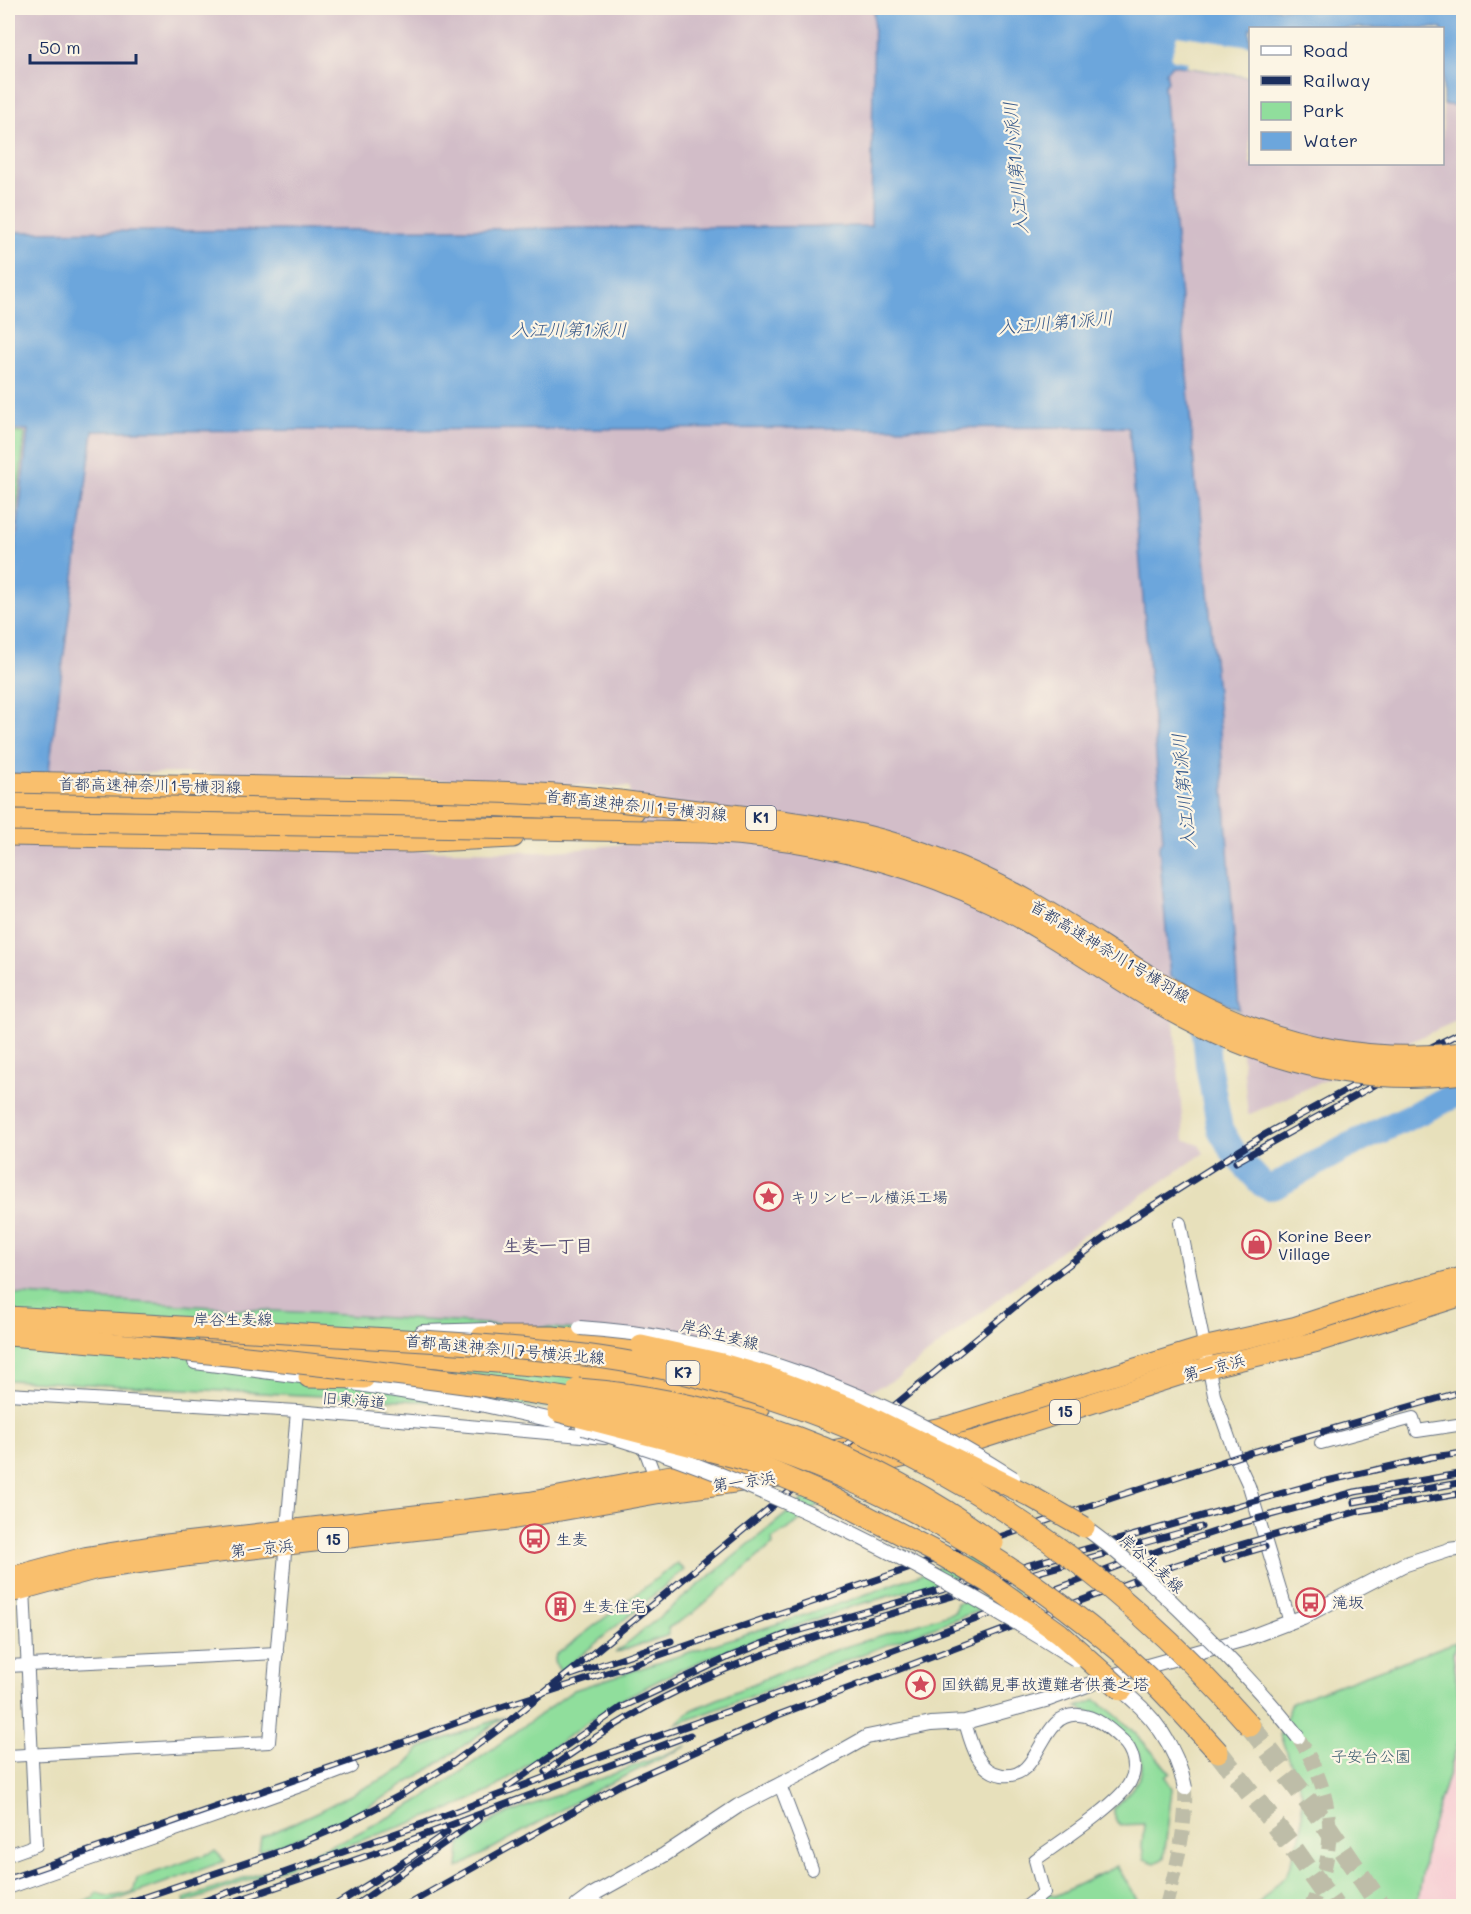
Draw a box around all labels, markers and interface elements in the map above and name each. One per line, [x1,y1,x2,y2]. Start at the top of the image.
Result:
scale bar [30,27,136,65]
legend [1249,27,1444,165]
text: 50 m [39,35,81,59]
text: Road [1303,38,1348,62]
text: Railway [1303,68,1370,92]
text: Park [1303,98,1344,122]
water label: 入江川第1小派川 [997,100,1033,236]
text: Water [1303,128,1358,152]
water label: 入江川第1派川 [996,305,1114,339]
water label: 入江川第1派川 [511,317,627,341]
water label: 入江川第1派川 [1166,732,1200,850]
street label: 首都高速神奈川1号横羽線 [58,772,242,797]
street label: 首都高速神奈川1号横羽線 [544,784,728,825]
road number: K1 [746,806,776,830]
street label: 首都高速神奈川1号横羽線 [1026,894,1194,1007]
place icon: キリンビール横浜工場 [753,1181,785,1213]
place label: キリンビール横浜工場 [790,1186,948,1207]
place label: Korine Beer Village [1278,1225,1372,1264]
shop icon: Korine Beer Village [1241,1229,1273,1261]
district label: 生麦一丁目 [503,1233,593,1257]
street label: 岸谷生麦線 [193,1308,273,1329]
street label: 岸谷生麦線 [679,1314,761,1353]
street label: 首都高速神奈川7号横浜北線 [404,1329,606,1368]
street label: 第一京浜 [1180,1348,1248,1385]
road number: K7 [666,1361,700,1385]
street label: 旧東海道 [321,1386,387,1413]
road number: 15 [1050,1400,1080,1424]
street label: 第一京浜 [711,1466,777,1495]
bus stop icon: 生麦 [519,1523,551,1555]
road number: 15 [318,1528,348,1552]
place label: 生麦 [556,1528,588,1549]
street label: 岸谷生麦線 [1116,1528,1189,1597]
street label: 第一京浜 [229,1534,295,1561]
bus stop icon: 滝坂 [1295,1586,1327,1618]
building icon: 生麦住宅 [545,1590,577,1622]
place label: 滝坂 [1332,1591,1364,1612]
place label: 生麦住宅 [582,1595,646,1616]
place icon: 国鉄鶴見事故遭難者供養之塔 [904,1668,936,1700]
place label: 国鉄鶴見事故遭難者供養之塔 [941,1673,1149,1694]
park label: 子安台公園 [1331,1745,1411,1766]

